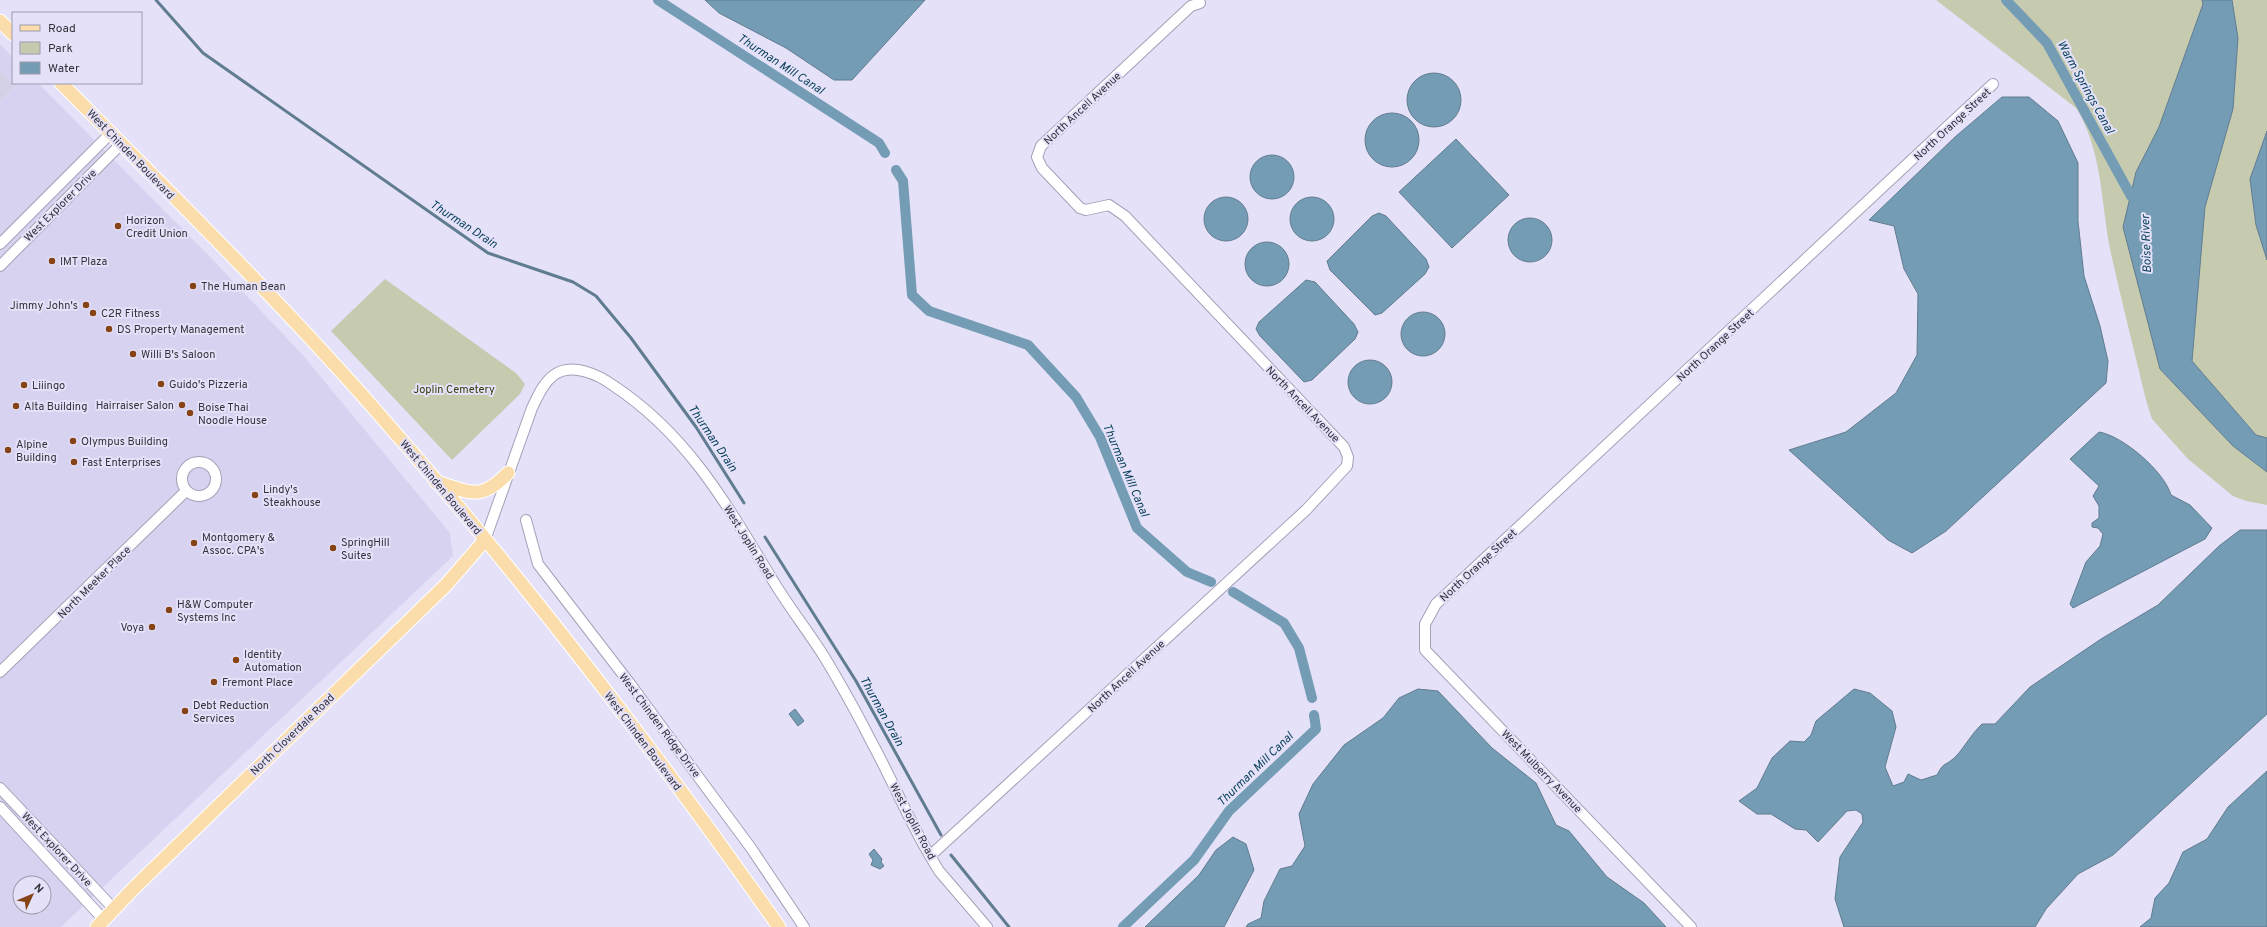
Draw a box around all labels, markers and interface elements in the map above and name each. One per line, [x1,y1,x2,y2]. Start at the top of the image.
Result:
legend [12,12,142,84]
text: Road [48,21,76,37]
water label: Thurman Mill Canal [734,31,828,99]
water label: Warm Springs Canal [2053,38,2118,138]
text: Park [48,41,73,57]
text: Water [48,61,80,77]
street label: North Ancell Avenue [1041,69,1124,148]
street label: North Orange Street [1911,85,1994,164]
street label: West Chinden Boulevard [84,107,177,203]
street label: West Explorer Drive [21,166,100,245]
water label: Thurman Drain [427,197,501,253]
water label: Boise River [2138,213,2156,273]
place label: Horizon Credit Union [126,214,188,241]
marker: Horizon Credit Union [113,221,123,231]
place label: IMT Plaza [60,255,108,269]
marker: IMT Plaza [47,256,57,266]
place label: The Human Bean [201,280,286,294]
marker: The Human Bean [188,281,198,291]
place label: Jimmy John's [10,299,78,313]
marker: Jimmy John's [81,300,91,310]
street label: North Orange Street [1674,306,1757,385]
place label: C2R Fitness [101,307,160,321]
marker: C2R Fitness [88,308,98,318]
place label: DS Property Management [117,323,244,337]
marker: DS Property Management [104,324,114,334]
place label: Willi B's Saloon [141,348,215,362]
marker: Willi B's Saloon [128,349,138,359]
street label: North Ancell Avenue [1262,364,1342,446]
place label: Guido's Pizzeria [169,378,248,392]
place label: Liiingo [32,379,65,393]
marker: Guido's Pizzeria [156,379,166,389]
marker: Liiingo [19,380,29,390]
park label: Joplin Cemetery [413,383,495,397]
place label: Hairraiser Salon [96,399,174,413]
place label: Alta Building [24,400,87,414]
marker: Hairraiser Salon [177,400,187,410]
marker: Alta Building [11,401,21,411]
place label: Boise Thai Noodle House [198,401,267,428]
water label: Thurman Drain [684,402,741,476]
marker: Boise Thai Noodle House [185,408,195,418]
water label: Thurman Mill Canal [1098,421,1152,520]
place label: Olympus Building [81,435,168,449]
marker: Olympus Building [68,436,78,446]
street label: West Chinden Boulevard [396,437,484,538]
place label: Alpine Building [16,438,57,465]
marker: Alpine Building [3,445,13,455]
place label: Fast Enterprises [82,456,161,470]
marker: Fast Enterprises [69,457,79,467]
place label: Lindy's Steakhouse [263,483,321,510]
marker: Lindy's Steakhouse [250,490,260,500]
street label: West Joplin Road [720,503,777,582]
street label: North Orange Street [1437,526,1520,605]
place label: Montgomery & Assoc. CPA's [202,531,276,558]
place label: SpringHill Suites [341,536,390,563]
marker: Montgomery & Assoc. CPA's [189,538,199,548]
street label: North Meeker Place [55,543,134,622]
marker: SpringHill Suites [328,543,338,553]
place label: H&W Computer Systems Inc [177,598,254,625]
marker: H&W Computer Systems Inc [164,605,174,615]
place label: Voya [120,621,144,635]
marker: Voya [147,622,157,632]
street label: North Ancell Avenue [1085,637,1168,716]
place label: Identity Automation [244,648,302,675]
marker: Identity Automation [231,655,241,665]
street label: West Chinden Ridge Drive [615,671,703,781]
water label: Thurman Drain [855,674,907,750]
place label: Fremont Place [222,676,293,690]
marker: Fremont Place [209,677,219,687]
street label: West Chinden Boulevard [601,690,684,794]
street label: North Cloverdale Road [248,691,338,779]
place label: Debt Reduction Services [193,699,269,726]
marker: Debt Reduction Services [180,706,190,716]
street label: West Mulberry Avenue [1498,727,1585,816]
water label: Thurman Mill Canal [1214,729,1298,810]
street label: West Joplin Road [886,781,938,862]
street label: West Explorer Drive [18,809,95,890]
north arrow [12,875,52,915]
text: N [31,881,46,896]

